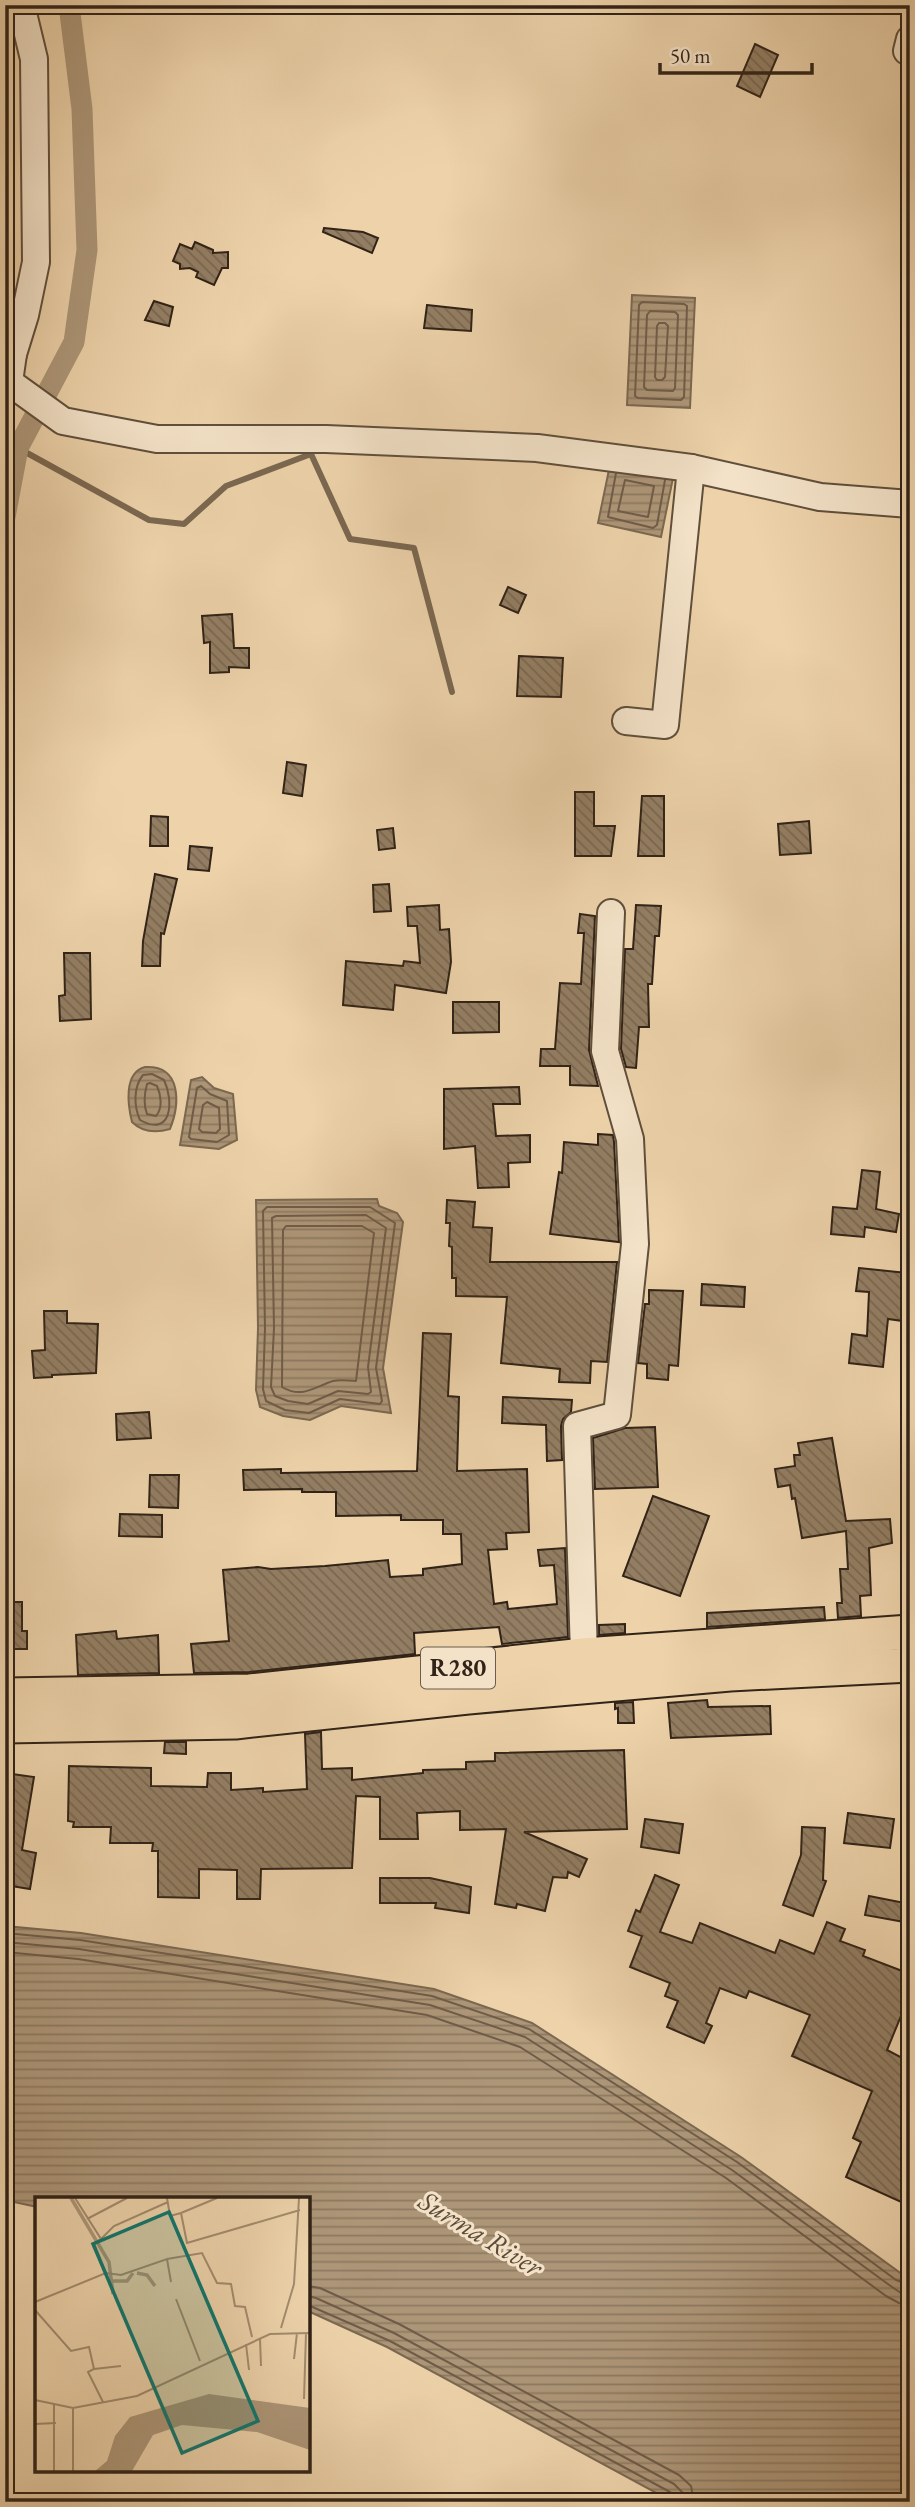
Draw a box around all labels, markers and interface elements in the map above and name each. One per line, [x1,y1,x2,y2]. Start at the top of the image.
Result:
scale bar [660,32,812,76]
text: 50 m [670,42,711,69]
road number: R280 [421,1648,495,1688]
water label: Surma River [412,2181,551,2285]
inset map [35,2197,310,2472]

